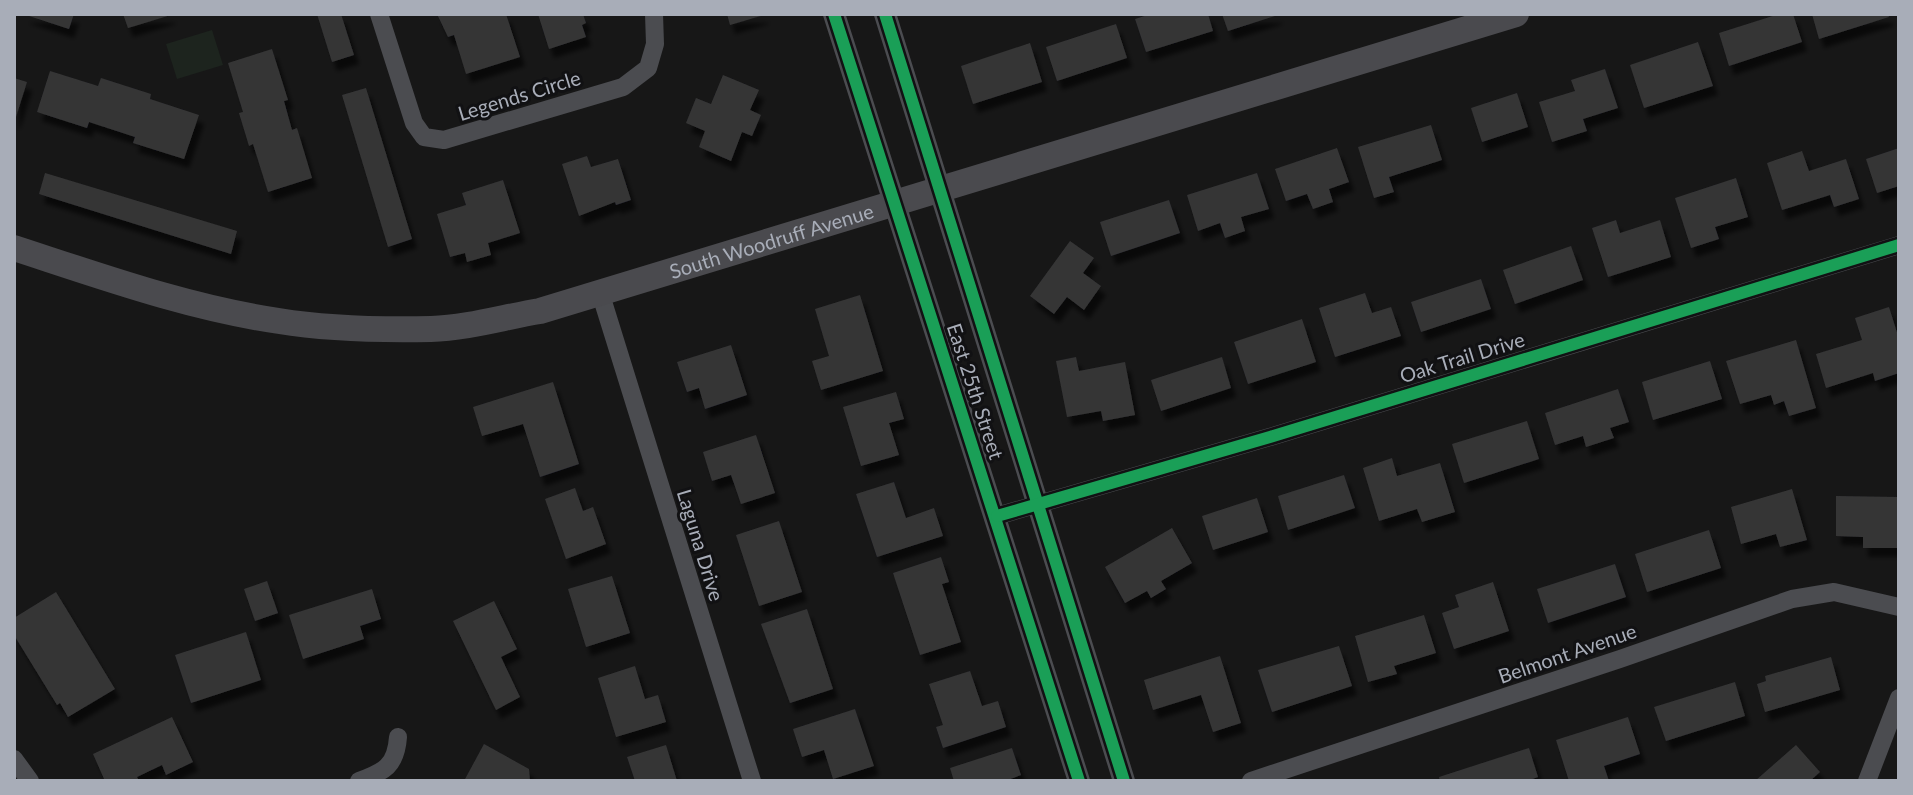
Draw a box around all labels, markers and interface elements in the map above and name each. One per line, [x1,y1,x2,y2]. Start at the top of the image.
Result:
street label: Legends Circle [455,65,583,125]
street label: South Woodruff Avenue [666,198,876,283]
street label: East 25th Street [943,320,1009,462]
street label: Oak Trail Drive [1397,327,1527,387]
street label: Laguna Drive [673,486,729,604]
street label: Belmont Avenue [1495,618,1639,688]

